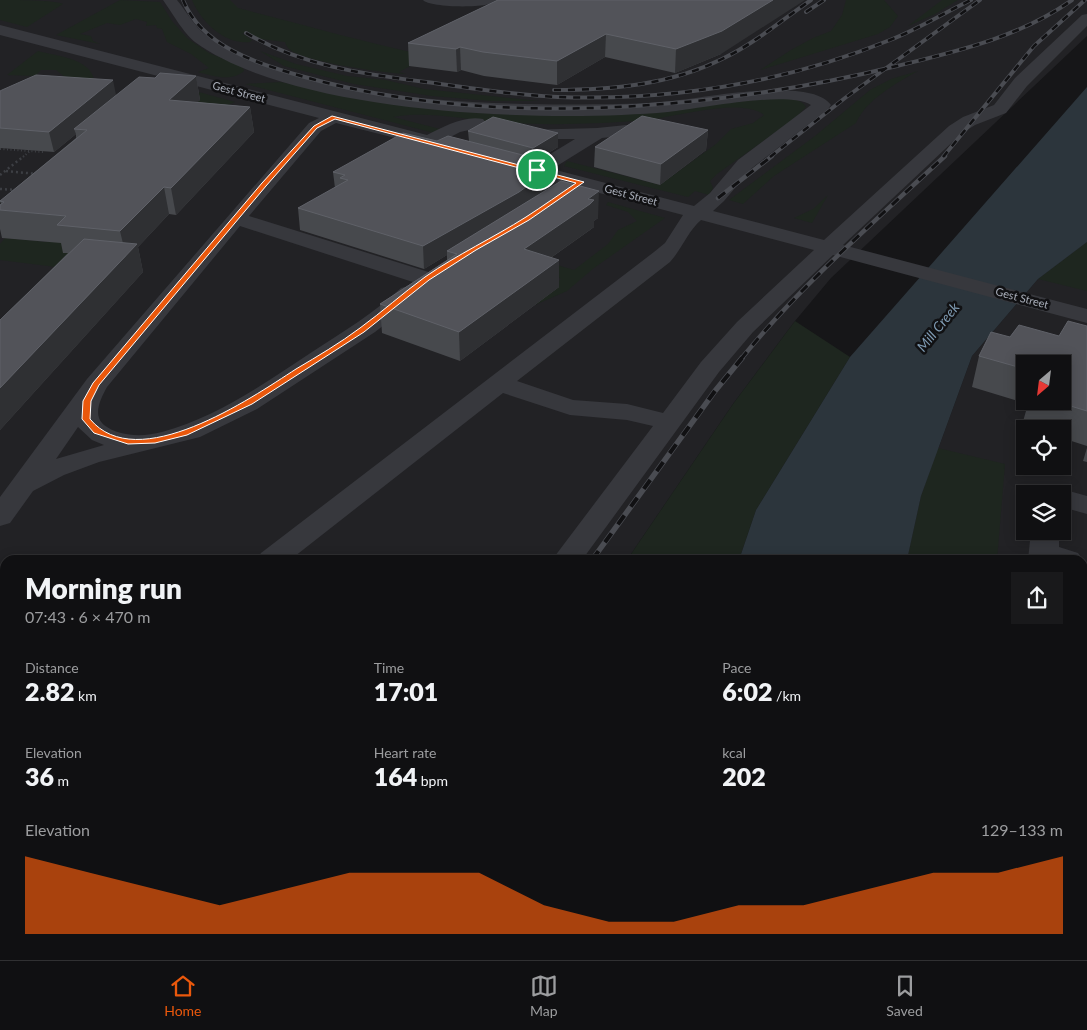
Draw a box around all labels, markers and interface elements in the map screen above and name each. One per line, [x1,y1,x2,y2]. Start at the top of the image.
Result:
street label: Gest Street [211,78,267,105]
pin [516,149,558,191]
icon: arrive [523,156,551,184]
street label: Gest Street [603,181,659,208]
street label: Gest Street [994,284,1050,311]
water label: Mill Creek [913,299,963,355]
north arrow [1016,355,1071,410]
map controls [1016,355,1071,540]
button: locate [1016,420,1071,475]
button: layers [1016,485,1071,540]
text: Morning run [25,571,182,605]
button: share [1011,572,1063,624]
text: 07:43 · 6 × 470 m [25,607,150,626]
text: Distance [25,659,79,676]
text: Time [374,659,404,676]
text: Pace [722,659,751,676]
text: 2.82 [25,676,74,706]
text: 17:01 [374,676,438,706]
text: 6:02 [722,676,772,706]
text: km [74,687,97,704]
text: /km [772,687,801,704]
text: Elevation [25,744,82,761]
text: Heart rate [374,744,436,761]
text: kcal [722,744,746,761]
text: 36 [25,761,54,791]
text: 164 [374,761,417,791]
text: 202 [722,761,766,791]
text: m [54,772,69,789]
text: bpm [417,772,448,789]
text: Elevation [25,820,90,839]
text: 129–133 m [981,820,1063,839]
tab: Home [164,972,202,1019]
tab: Map [530,972,558,1019]
tab: Saved [886,972,923,1019]

